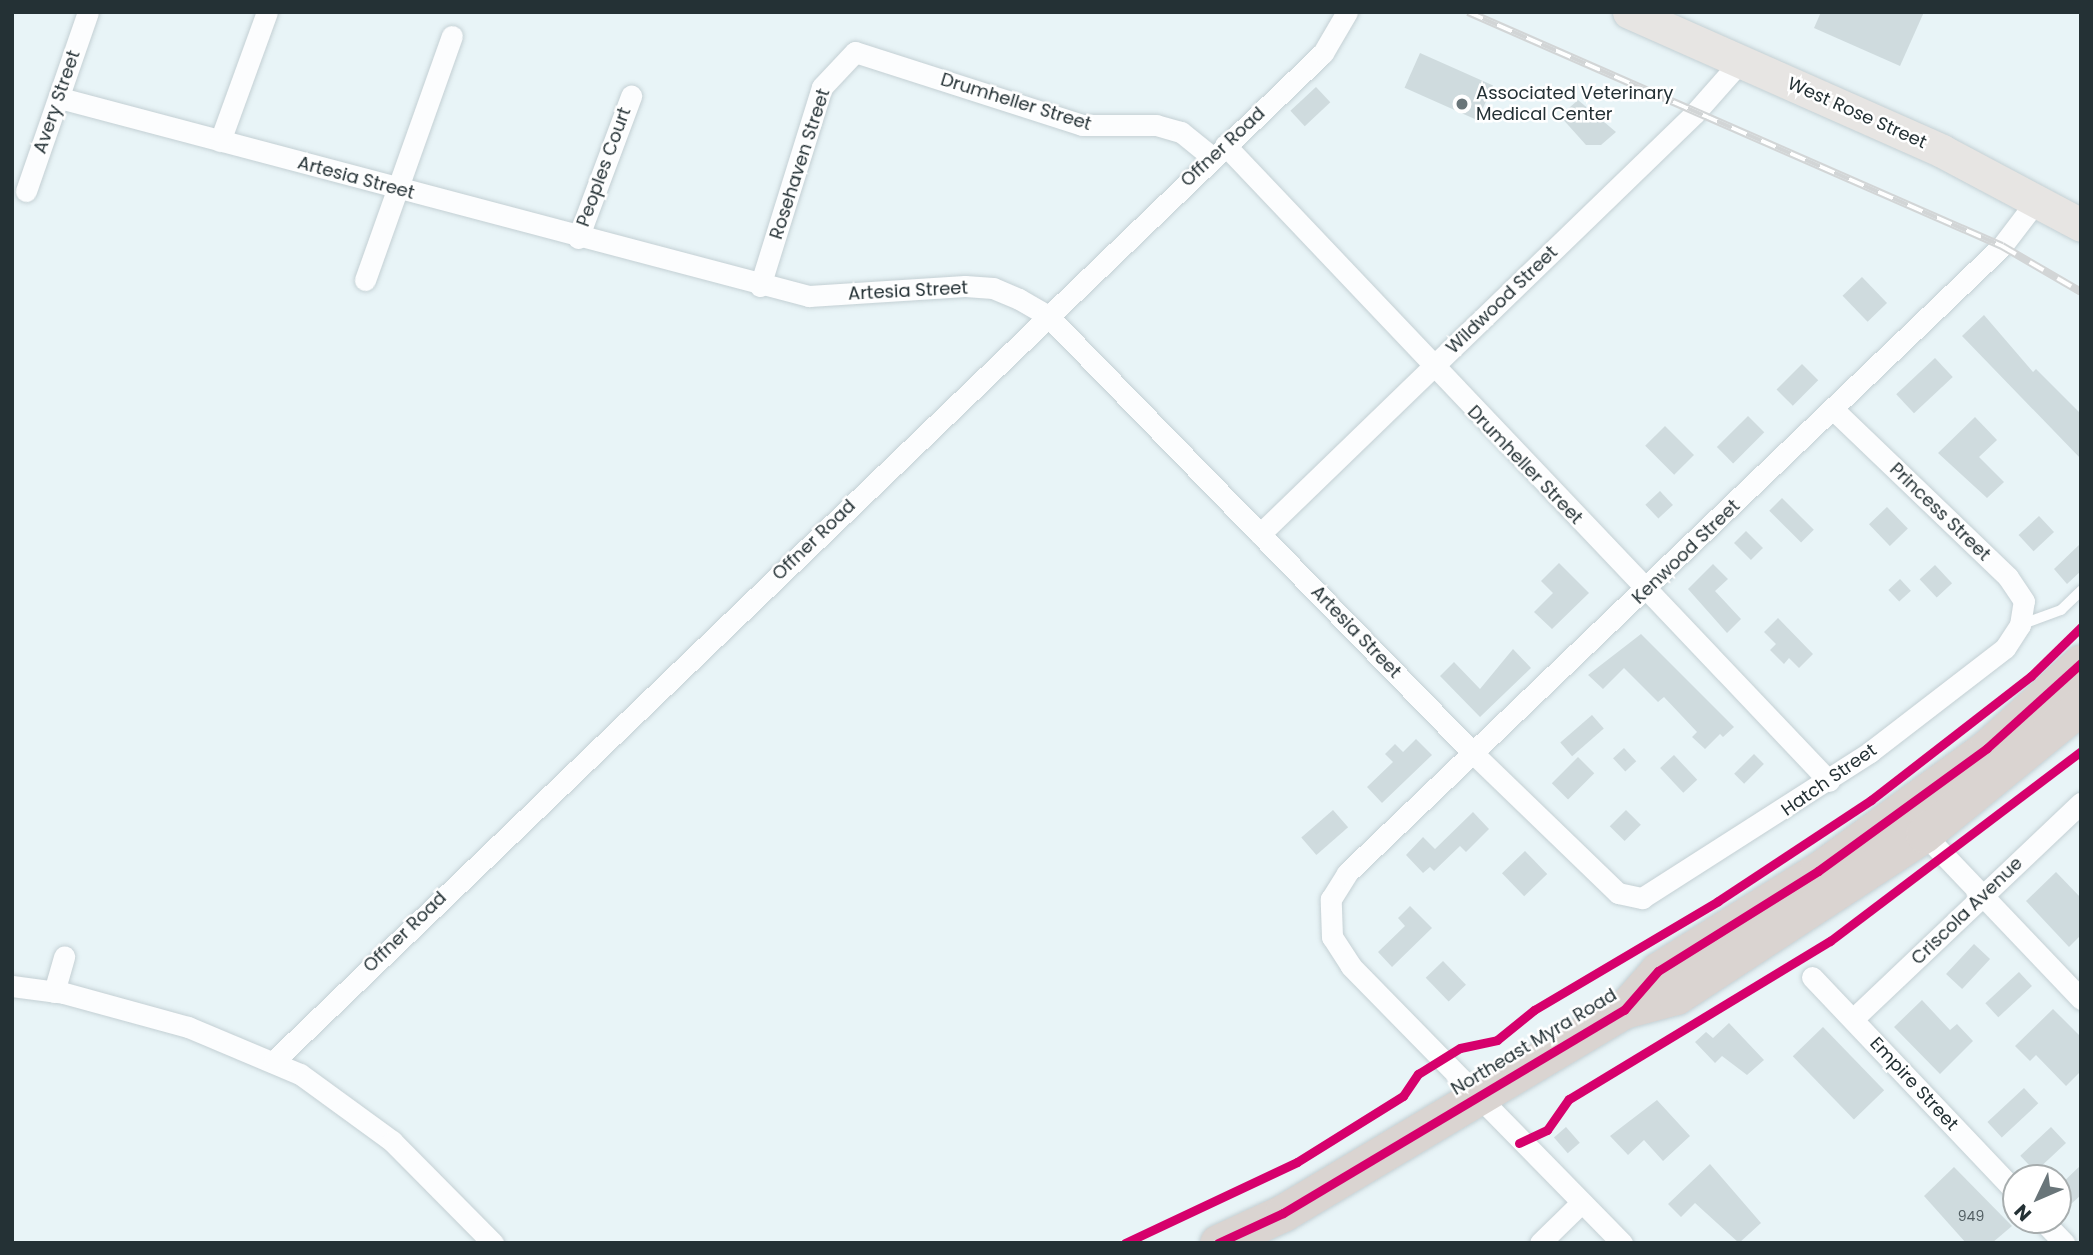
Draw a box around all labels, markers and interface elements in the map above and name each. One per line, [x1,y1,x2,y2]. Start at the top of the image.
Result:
street label: Avery Street [29,48,85,156]
street label: Drumheller Street [938,69,1094,135]
street label: West Rose Street [1784,73,1930,153]
place label: Associated Veterinary Medical Center [1476,83,1673,126]
street label: Rosehaven Street [765,86,835,242]
marker: Associated Veterinary Medical Center [1454,96,1470,112]
street label: Offner Road [1177,103,1269,191]
street label: Peoples Court [572,104,636,230]
street label: Artesia Street [295,152,417,204]
street label: Wildwood Street [1442,241,1562,359]
street label: Artesia Street [847,277,969,305]
street label: Drumheller Street [1463,401,1587,529]
street label: Princess Street [1885,459,1995,565]
street label: Offner Road [768,495,860,585]
street label: Kenwood Street [1628,495,1744,609]
street label: Artesia Street [1307,581,1405,683]
street label: Hatch Street [1777,739,1881,821]
street label: Criscola Avenue [1907,853,2027,969]
street label: Offner Road [359,887,451,977]
street label: Northeast Myra Road [1447,984,1621,1100]
street label: Empire Street [1865,1033,1963,1135]
north arrow [2002,1164,2072,1234]
text: N [2008,1198,2038,1227]
house number: 949 [1958,1208,1984,1224]

